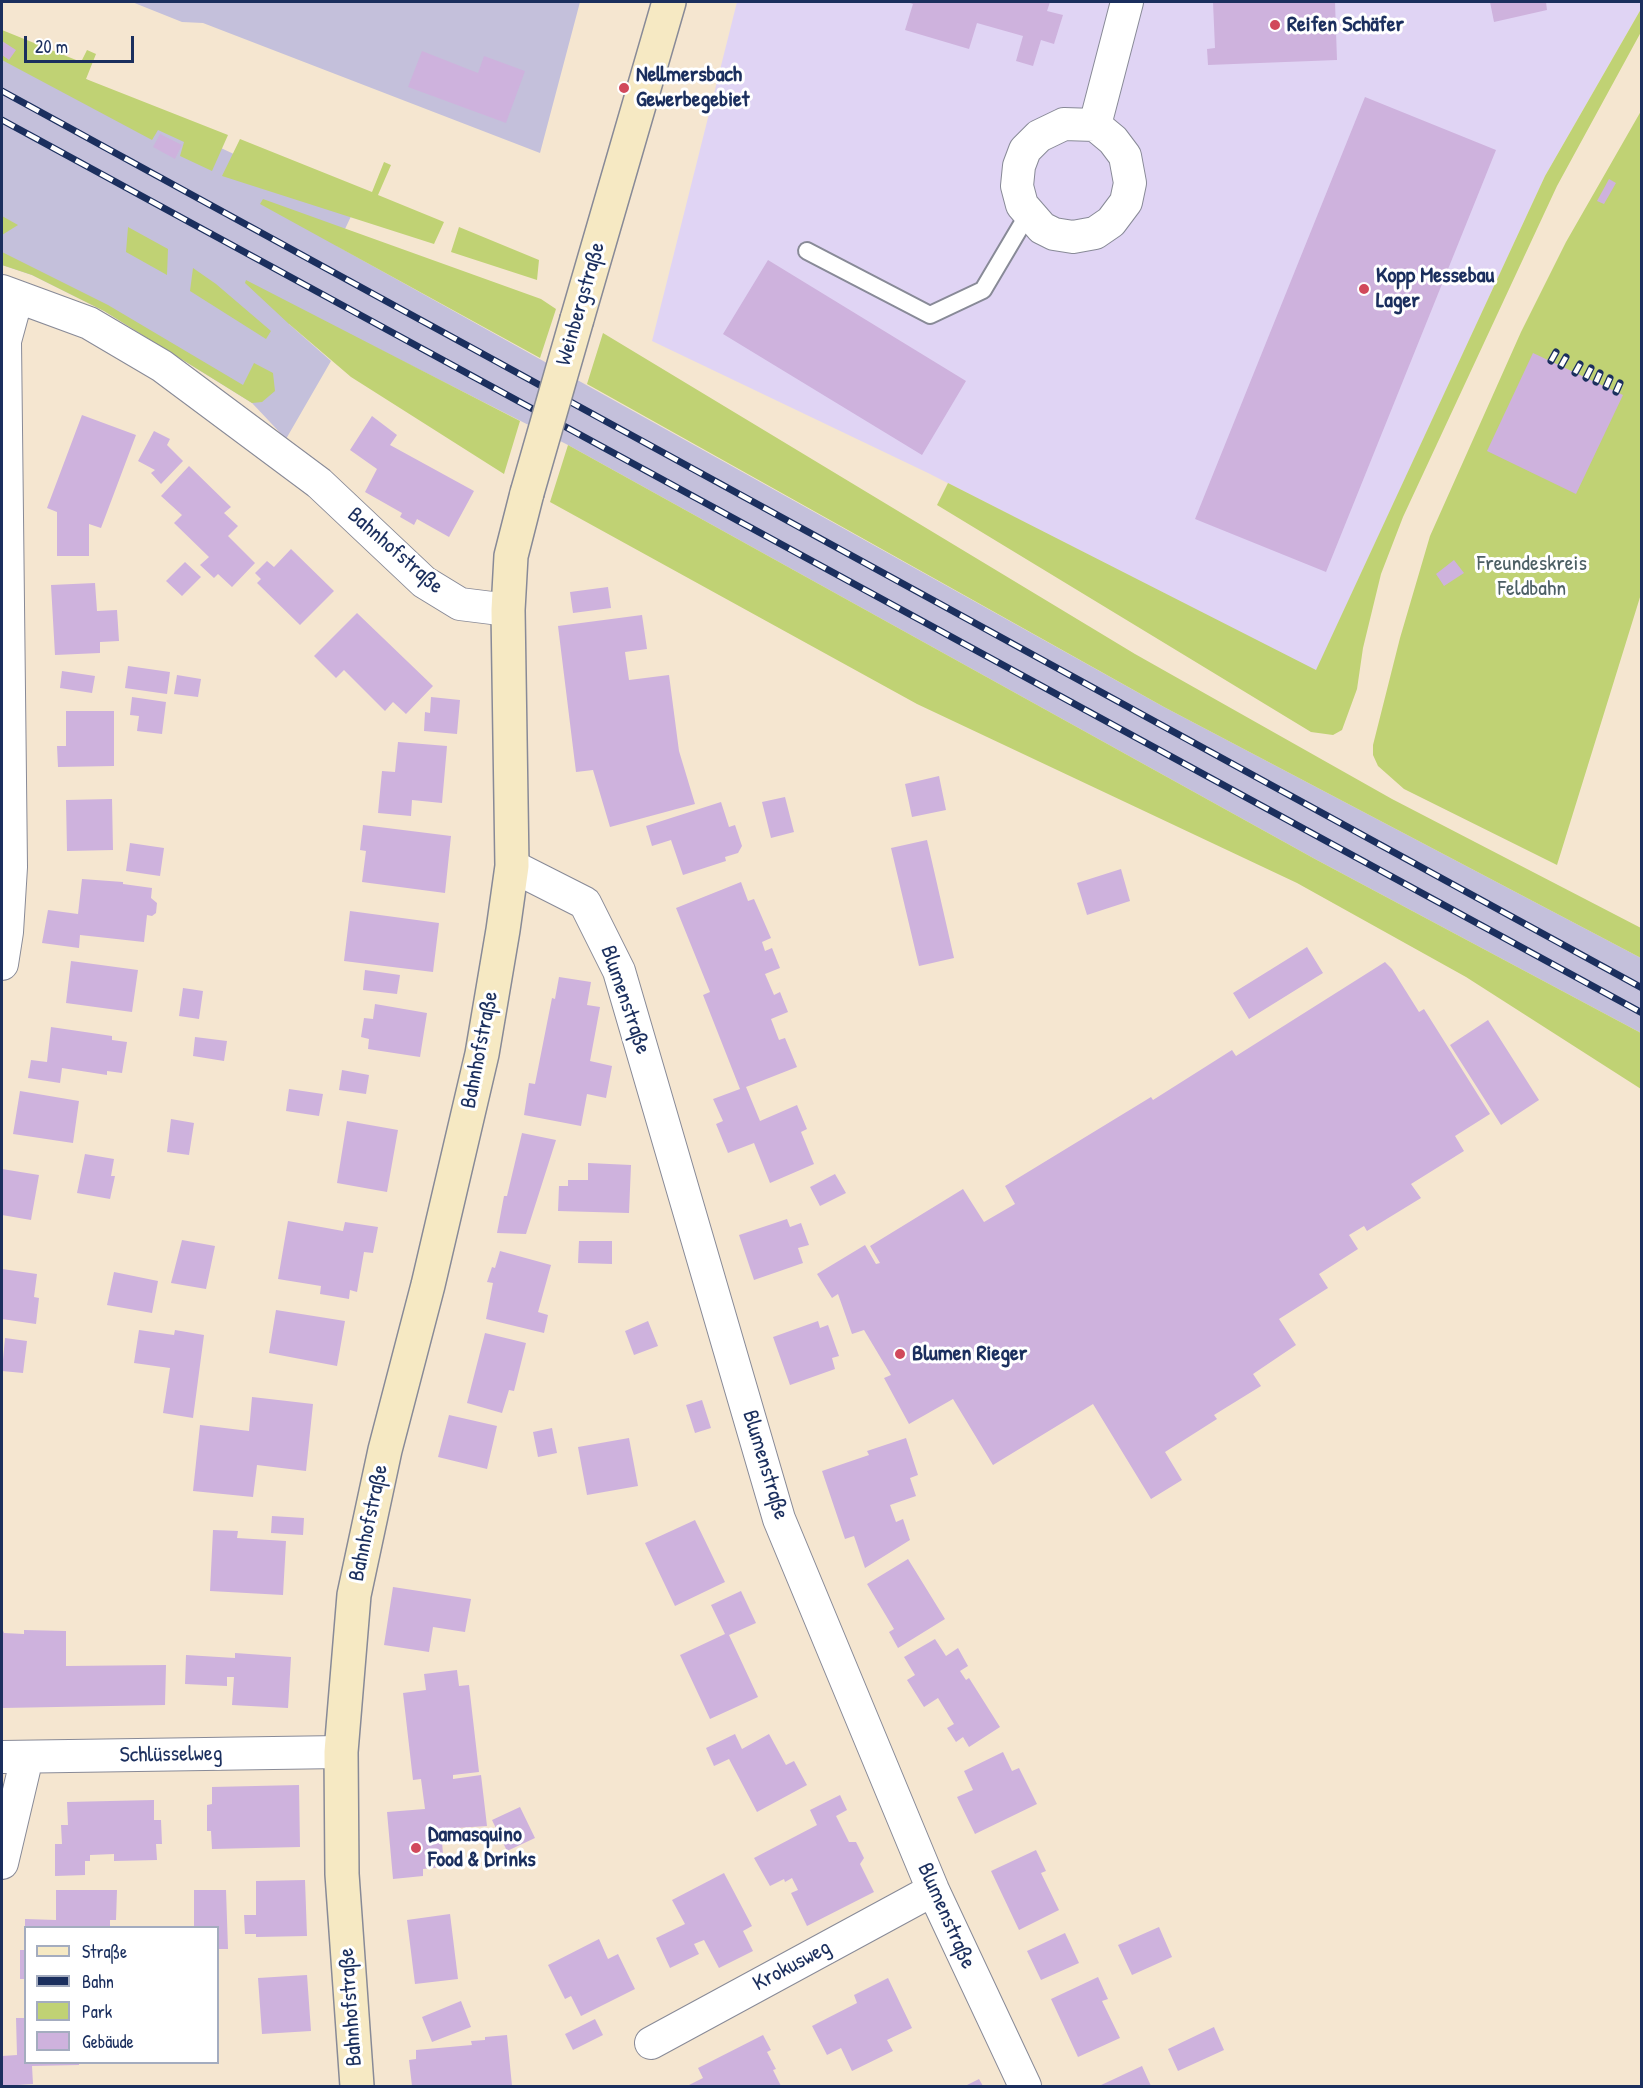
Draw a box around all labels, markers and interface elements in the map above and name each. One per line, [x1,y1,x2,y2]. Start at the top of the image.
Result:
place label: Reifen Schäfer [1287,12,1404,38]
marker: Reifen Schäfer [1268,18,1282,32]
scale bar [27,24,136,62]
text: 20 m [35,34,68,59]
place label: Nellmersbach Gewerbegebiet [636,62,749,113]
marker: Nellmersbach Gewerbegebiet [617,81,631,95]
street label: Weinbergstraße [551,239,611,369]
place label: Kopp Messebau Lager [1376,263,1494,314]
marker: Kopp Messebau Lager [1357,282,1371,296]
street label: Bahnhofstraße [342,502,448,600]
park label: Freundeskreis Feldbahn [1477,551,1587,602]
street label: Blumenstraße [594,942,656,1058]
street label: Bahnhofstraße [456,989,504,1111]
place label: Blumen Rieger [912,1341,1027,1367]
marker: Blumen Rieger [893,1347,907,1361]
street label: Blumenstraße [736,1407,794,1523]
street label: Bahnhofstraße [344,1462,394,1584]
street label: Schlüsselweg [119,1741,223,1769]
place label: Damasquino Food & Drinks [428,1822,536,1874]
marker: Damasquino Food & Drinks [409,1841,423,1855]
street label: Blumenstraße [911,1859,981,1973]
legend [24,1926,219,2064]
street label: Krokusweg [749,1935,835,1997]
text: Straße [82,1939,127,1964]
street label: Bahnhofstraße [334,1947,368,2067]
text: Bahn [82,1969,114,1994]
text: Park [82,1999,112,2024]
text: Gebäude [82,2029,134,2054]

